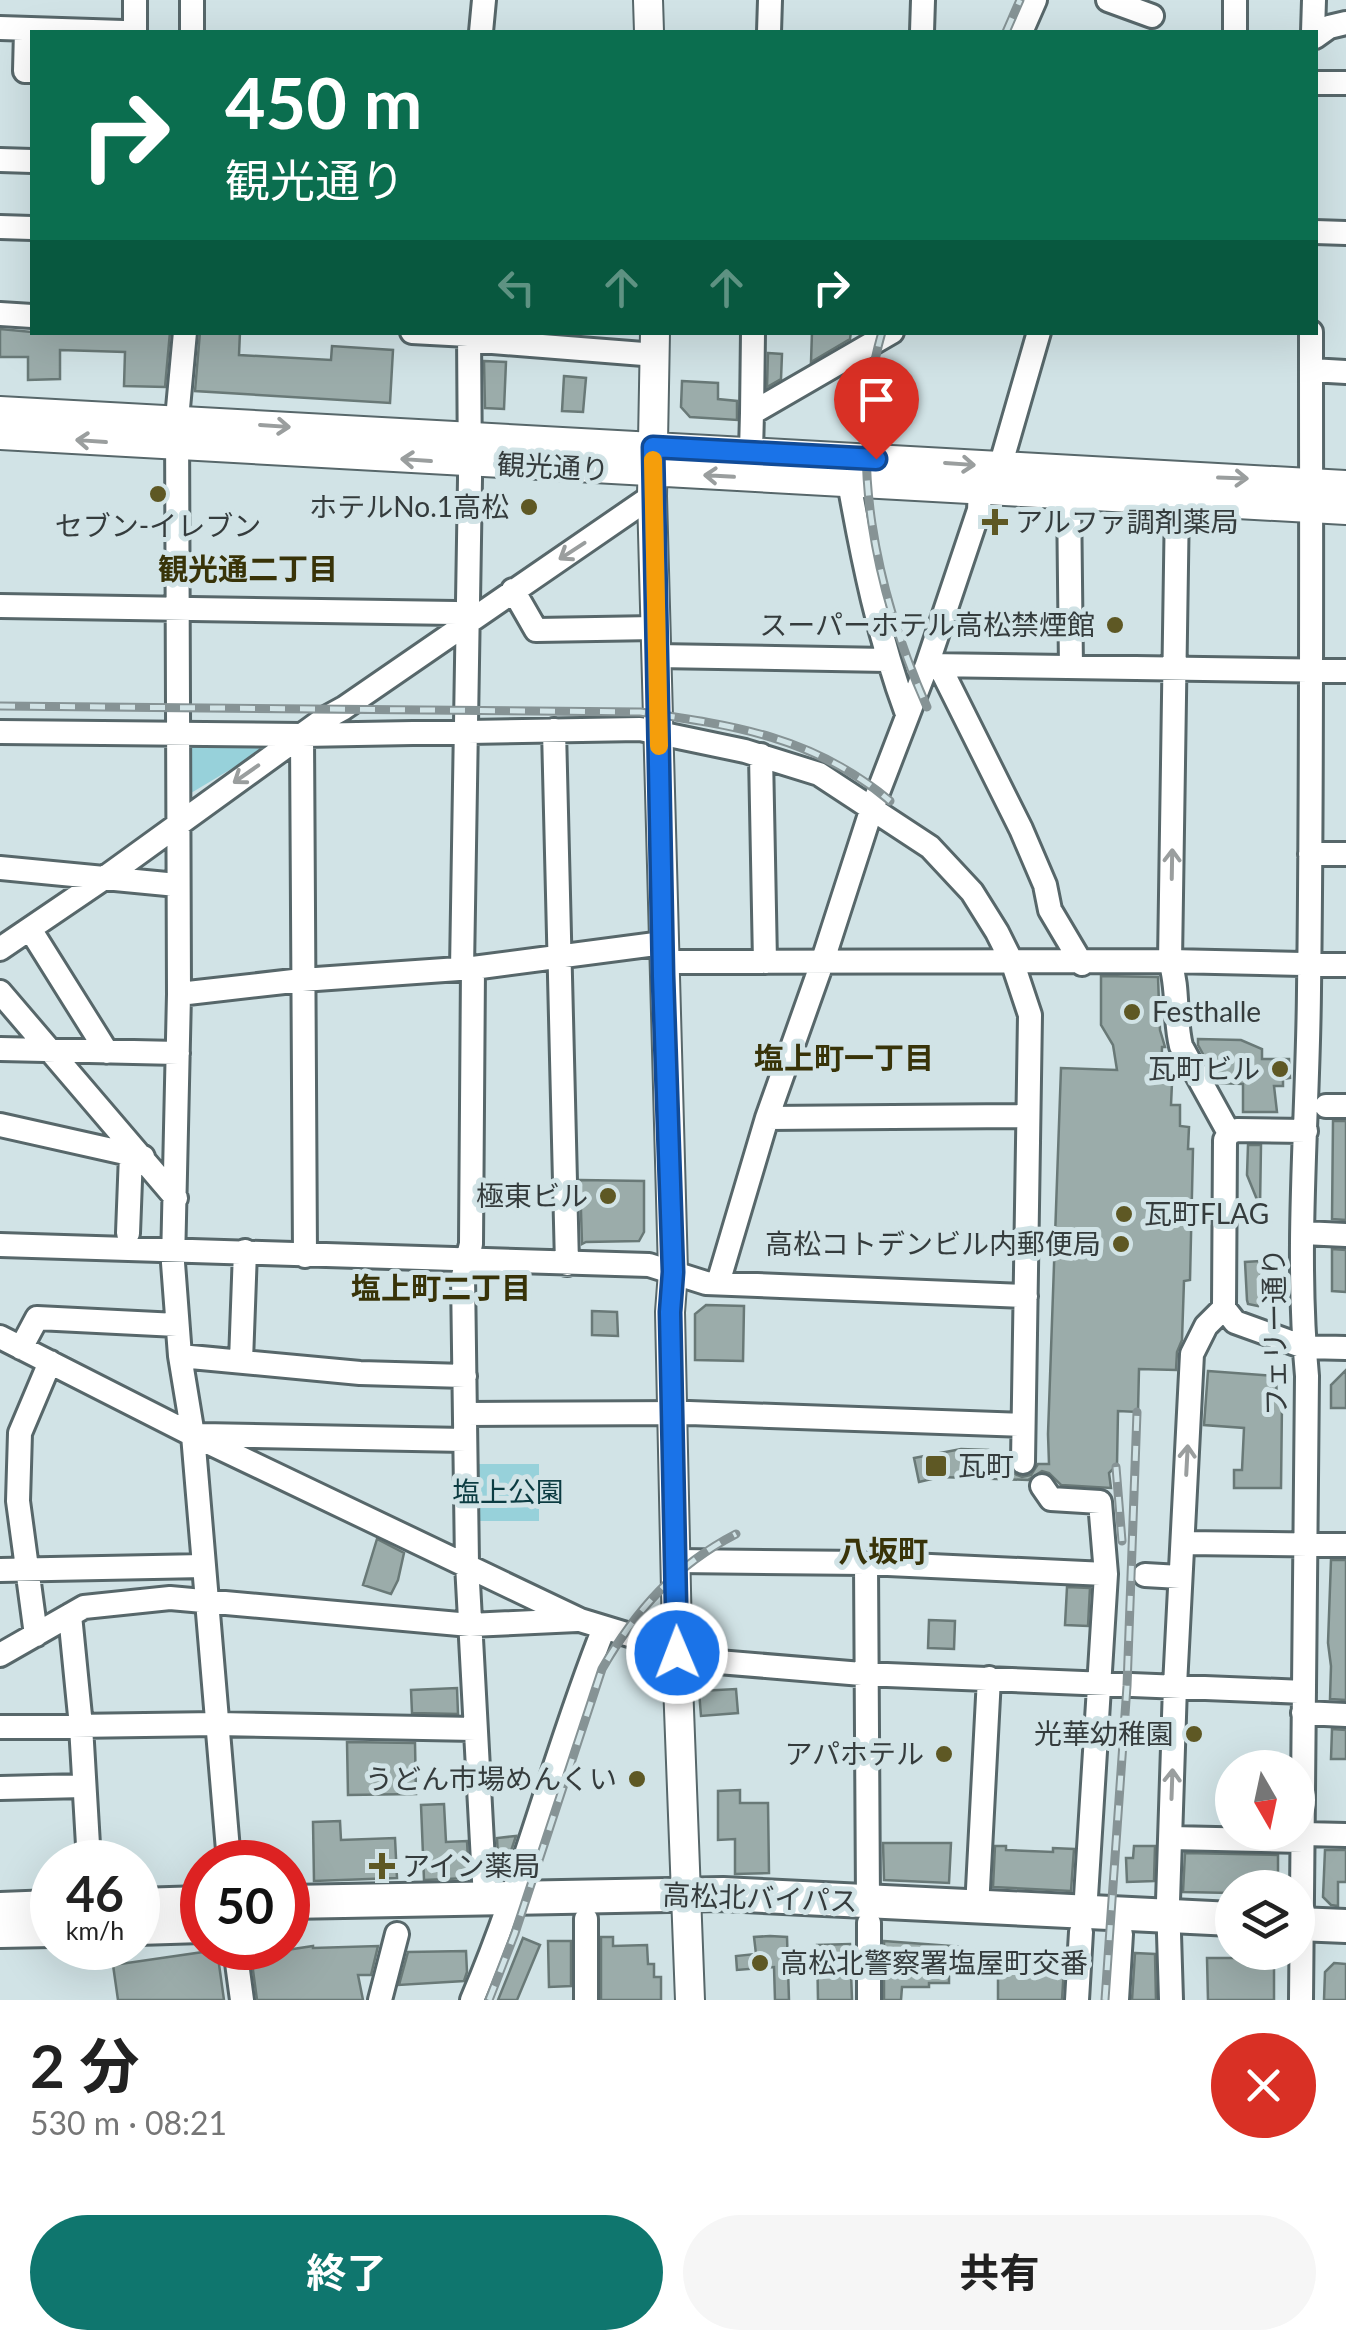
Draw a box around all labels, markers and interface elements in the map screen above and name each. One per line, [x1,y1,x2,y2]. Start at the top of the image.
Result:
text: 450 m [225,60,422,144]
icon: right [60,70,190,200]
text: 観光通り [225,153,405,207]
icon: left [489,260,544,315]
icon: ahead [594,260,649,315]
icon: ahead [699,260,754,315]
icon: right [804,260,859,315]
pin [834,357,919,460]
icon: arrive [849,372,904,427]
one-way arrow [258,417,290,436]
one-way arrow [76,431,108,450]
street label: 観光通り [496,446,610,486]
one-way arrow [400,450,432,469]
one-way arrow [944,455,976,474]
one-way arrow [704,466,736,485]
one-way arrow [1217,468,1249,487]
marker: セブン-イレブン [147,483,169,505]
place label: ホテルNo.1高松 [309,489,509,523]
marker: ホテルNo.1高松 [518,496,540,518]
place label: アルファ調剤薬局 [1015,504,1239,538]
place label: セブン-イレブン [55,508,261,542]
marker: アルファ調剤薬局 [984,511,1006,533]
one-way arrow [558,541,587,562]
district label: 観光通二丁目 [158,550,338,586]
place label: スーパーホテル高松禁煙館 [759,607,1095,641]
marker: スーパーホテル高松禁煙館 [1104,614,1126,636]
one-way arrow [233,763,260,784]
one-way arrow [1162,848,1181,880]
place label: Festhalle [1152,994,1261,1028]
marker: Festhalle [1121,1001,1143,1023]
district label: 塩上町一丁目 [754,1039,934,1075]
place label: 瓦町ビル [1148,1051,1260,1085]
marker: 瓦町ビル [1269,1058,1291,1080]
place label: 極東ビル [476,1178,588,1212]
marker: 極東ビル [597,1185,619,1207]
place label: 瓦町FLAG [1144,1196,1269,1230]
marker: 瓦町FLAG [1113,1203,1135,1225]
place label: 高松コトデンビル内郵便局 [765,1226,1101,1260]
marker: 高松コトデンビル内郵便局 [1110,1233,1132,1255]
street label: フェリー通り [1256,1248,1292,1416]
district label: 塩上町二丁目 [351,1269,531,1305]
one-way arrow [1178,1444,1197,1476]
place label: 瓦町 [958,1448,1014,1482]
marker: 瓦町 [923,1453,949,1479]
park label: 塩上公園 [452,1474,564,1508]
district label: 八坂町 [838,1532,928,1568]
position arrow [625,1601,729,1705]
place label: 光華幼稚園 [1034,1716,1174,1750]
marker: 光華幼稚園 [1183,1723,1205,1745]
place label: アパホテル [785,1736,924,1770]
marker: アパホテル [933,1743,955,1765]
north arrow [1215,1750,1315,1850]
map controls [1215,1750,1315,1970]
place label: うどん市場めんくい [365,1761,617,1795]
marker: うどん市場めんくい [626,1768,648,1790]
one-way arrow [1163,1769,1182,1801]
speed limit sign: 50 [180,1840,310,1970]
place label: アイン薬局 [402,1848,541,1882]
marker: アイン薬局 [371,1855,393,1877]
text: 46 [66,1863,124,1923]
button: layers [1215,1870,1315,1970]
street label: 高松北バイパス [662,1877,858,1917]
text: km/h [66,1915,124,1945]
place label: 高松北警察署塩屋町交番 [780,1945,1088,1979]
marker: 高松北警察署塩屋町交番 [749,1952,771,1974]
text: 2 分 [30,2029,139,2101]
button: close [1211,2033,1316,2138]
text: 530 m · 08:21 [30,2103,227,2142]
button: 終了 [30,2215,663,2330]
button: 共有 [683,2215,1316,2330]

